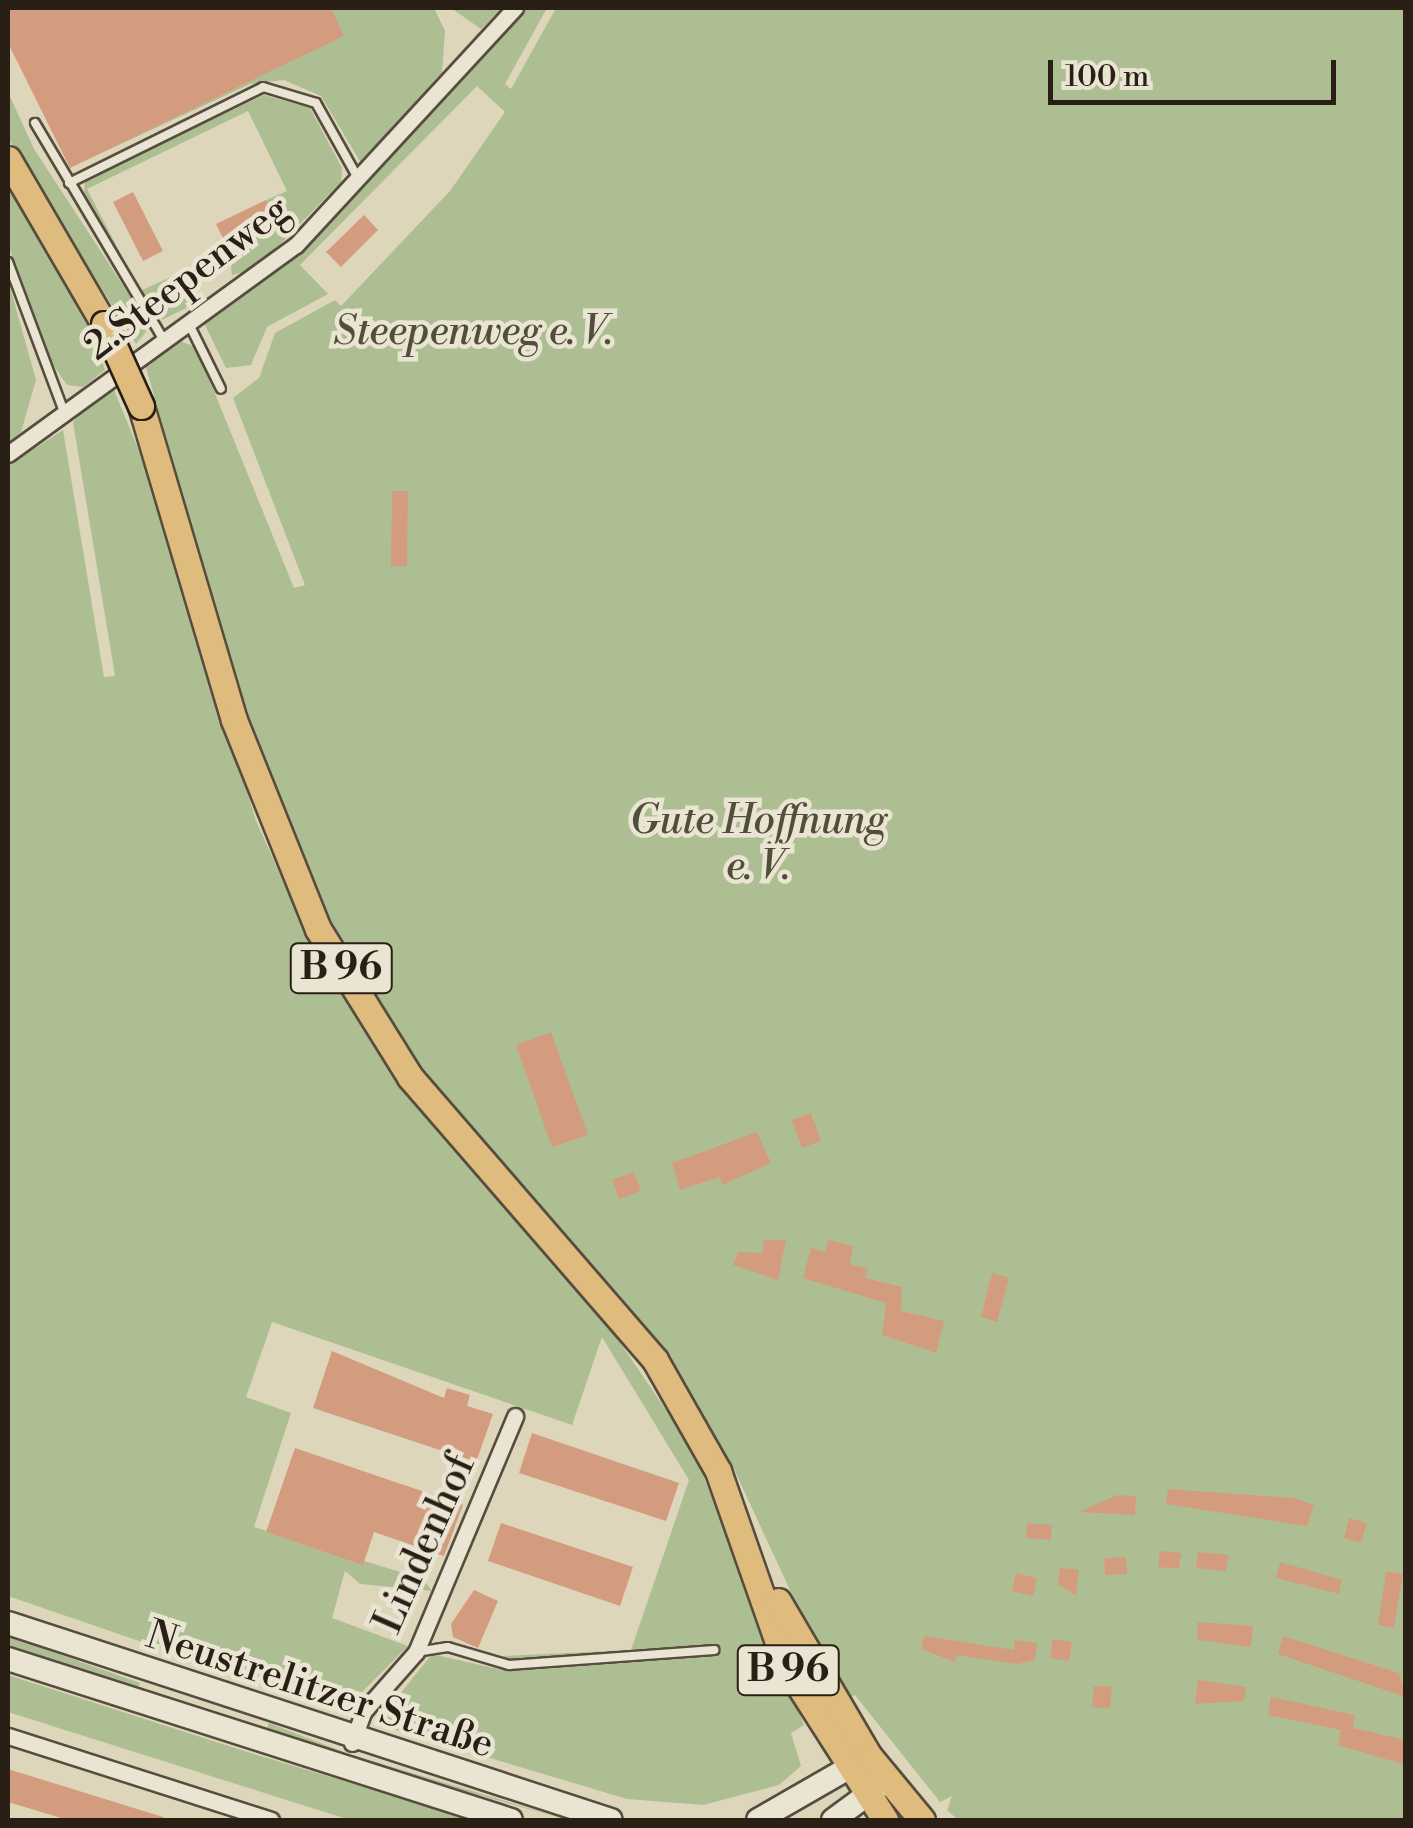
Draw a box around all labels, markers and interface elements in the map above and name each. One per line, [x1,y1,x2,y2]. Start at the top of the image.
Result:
scale bar [1053,40,1340,102]
text: 100 m [1065,58,1149,96]
street label: 2.Steepenweg [75,185,299,371]
park label: Steepenweg e. V. [333,308,613,356]
park label: Gute Hoffnung e. V. [629,797,887,891]
road number: B 96 [288,935,394,1001]
street label: Lindenhof [364,1447,486,1641]
street label: Neustrelitzer Straße [140,1611,500,1769]
road number: B 96 [736,1637,840,1703]

